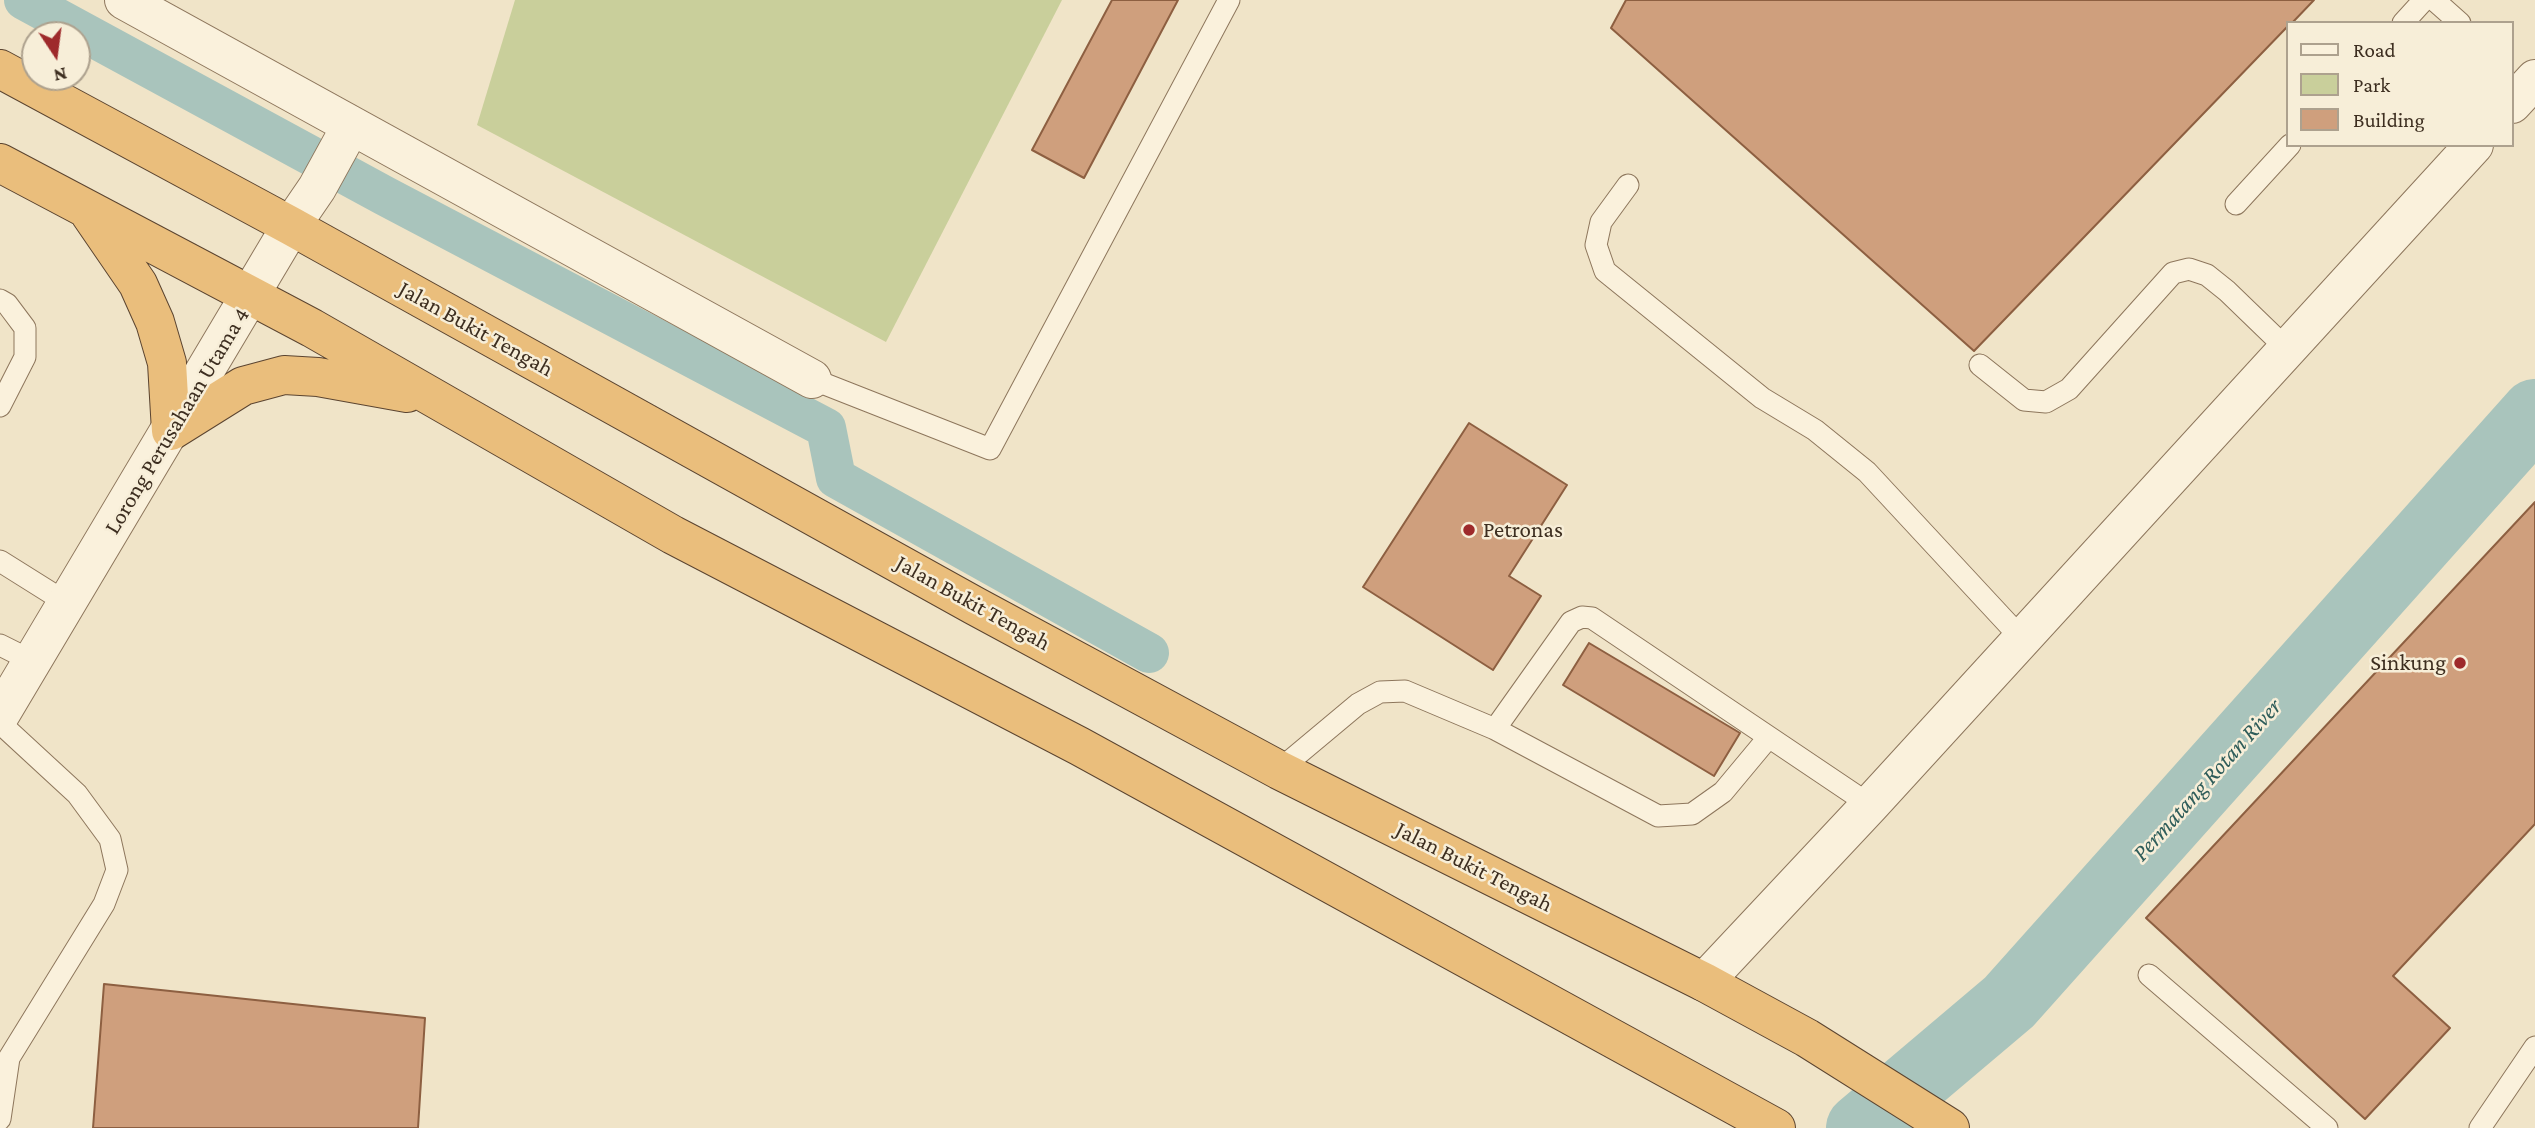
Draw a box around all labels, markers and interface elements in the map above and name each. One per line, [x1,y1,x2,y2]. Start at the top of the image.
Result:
north arrow [21,21,91,91]
legend [2286,21,2514,147]
text: Road [2353,38,2396,62]
text: N [52,63,69,87]
text: Park [2353,73,2390,97]
text: Building [2353,108,2425,132]
street label: Jalan Bukit Tengah [394,275,558,383]
street label: Lorong Perusahaan Utama 4 [98,303,256,539]
place label: Petronas [1483,516,1563,544]
marker: Petronas [1461,522,1477,538]
street label: Jalan Bukit Tengah [891,549,1055,657]
place label: Sinkung [2370,649,2446,677]
marker: Sinkung [2452,655,2468,671]
water label: Permatang Rotan River [2126,693,2288,867]
street label: Jalan Bukit Tengah [1391,816,1557,918]

